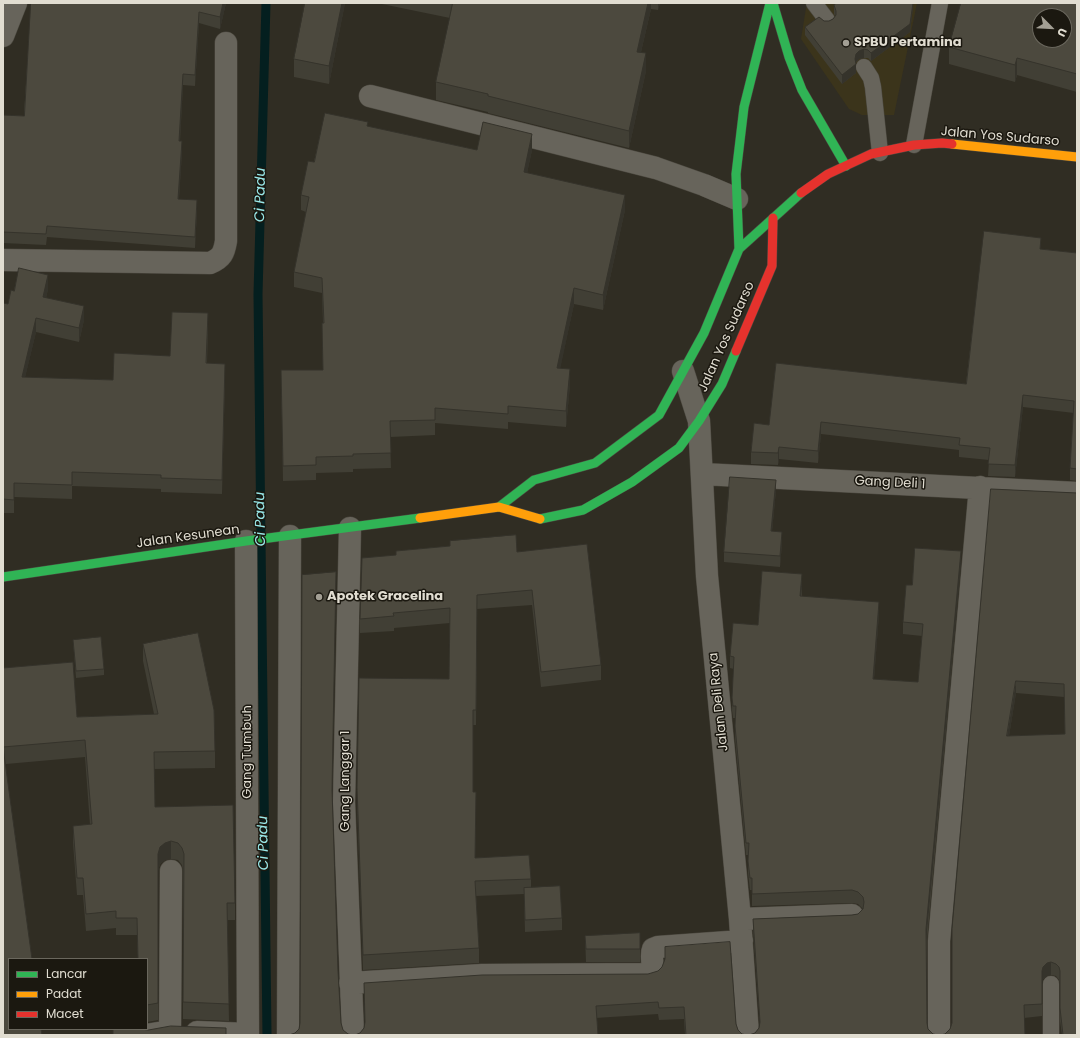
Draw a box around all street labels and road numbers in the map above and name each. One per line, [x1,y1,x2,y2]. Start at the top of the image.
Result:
street label: Jalan Yos Sudarso [940,124,1060,150]
street label: Jalan Yos Sudarso [696,279,758,395]
street label: Gang Deli 1 [854,473,926,493]
street label: Jalan Kesunean [135,522,241,552]
street label: Jalan Deli Raya [706,652,732,752]
street label: Gang Tumbuh [240,705,256,799]
street label: Gang Langgar 1 [338,730,354,832]

